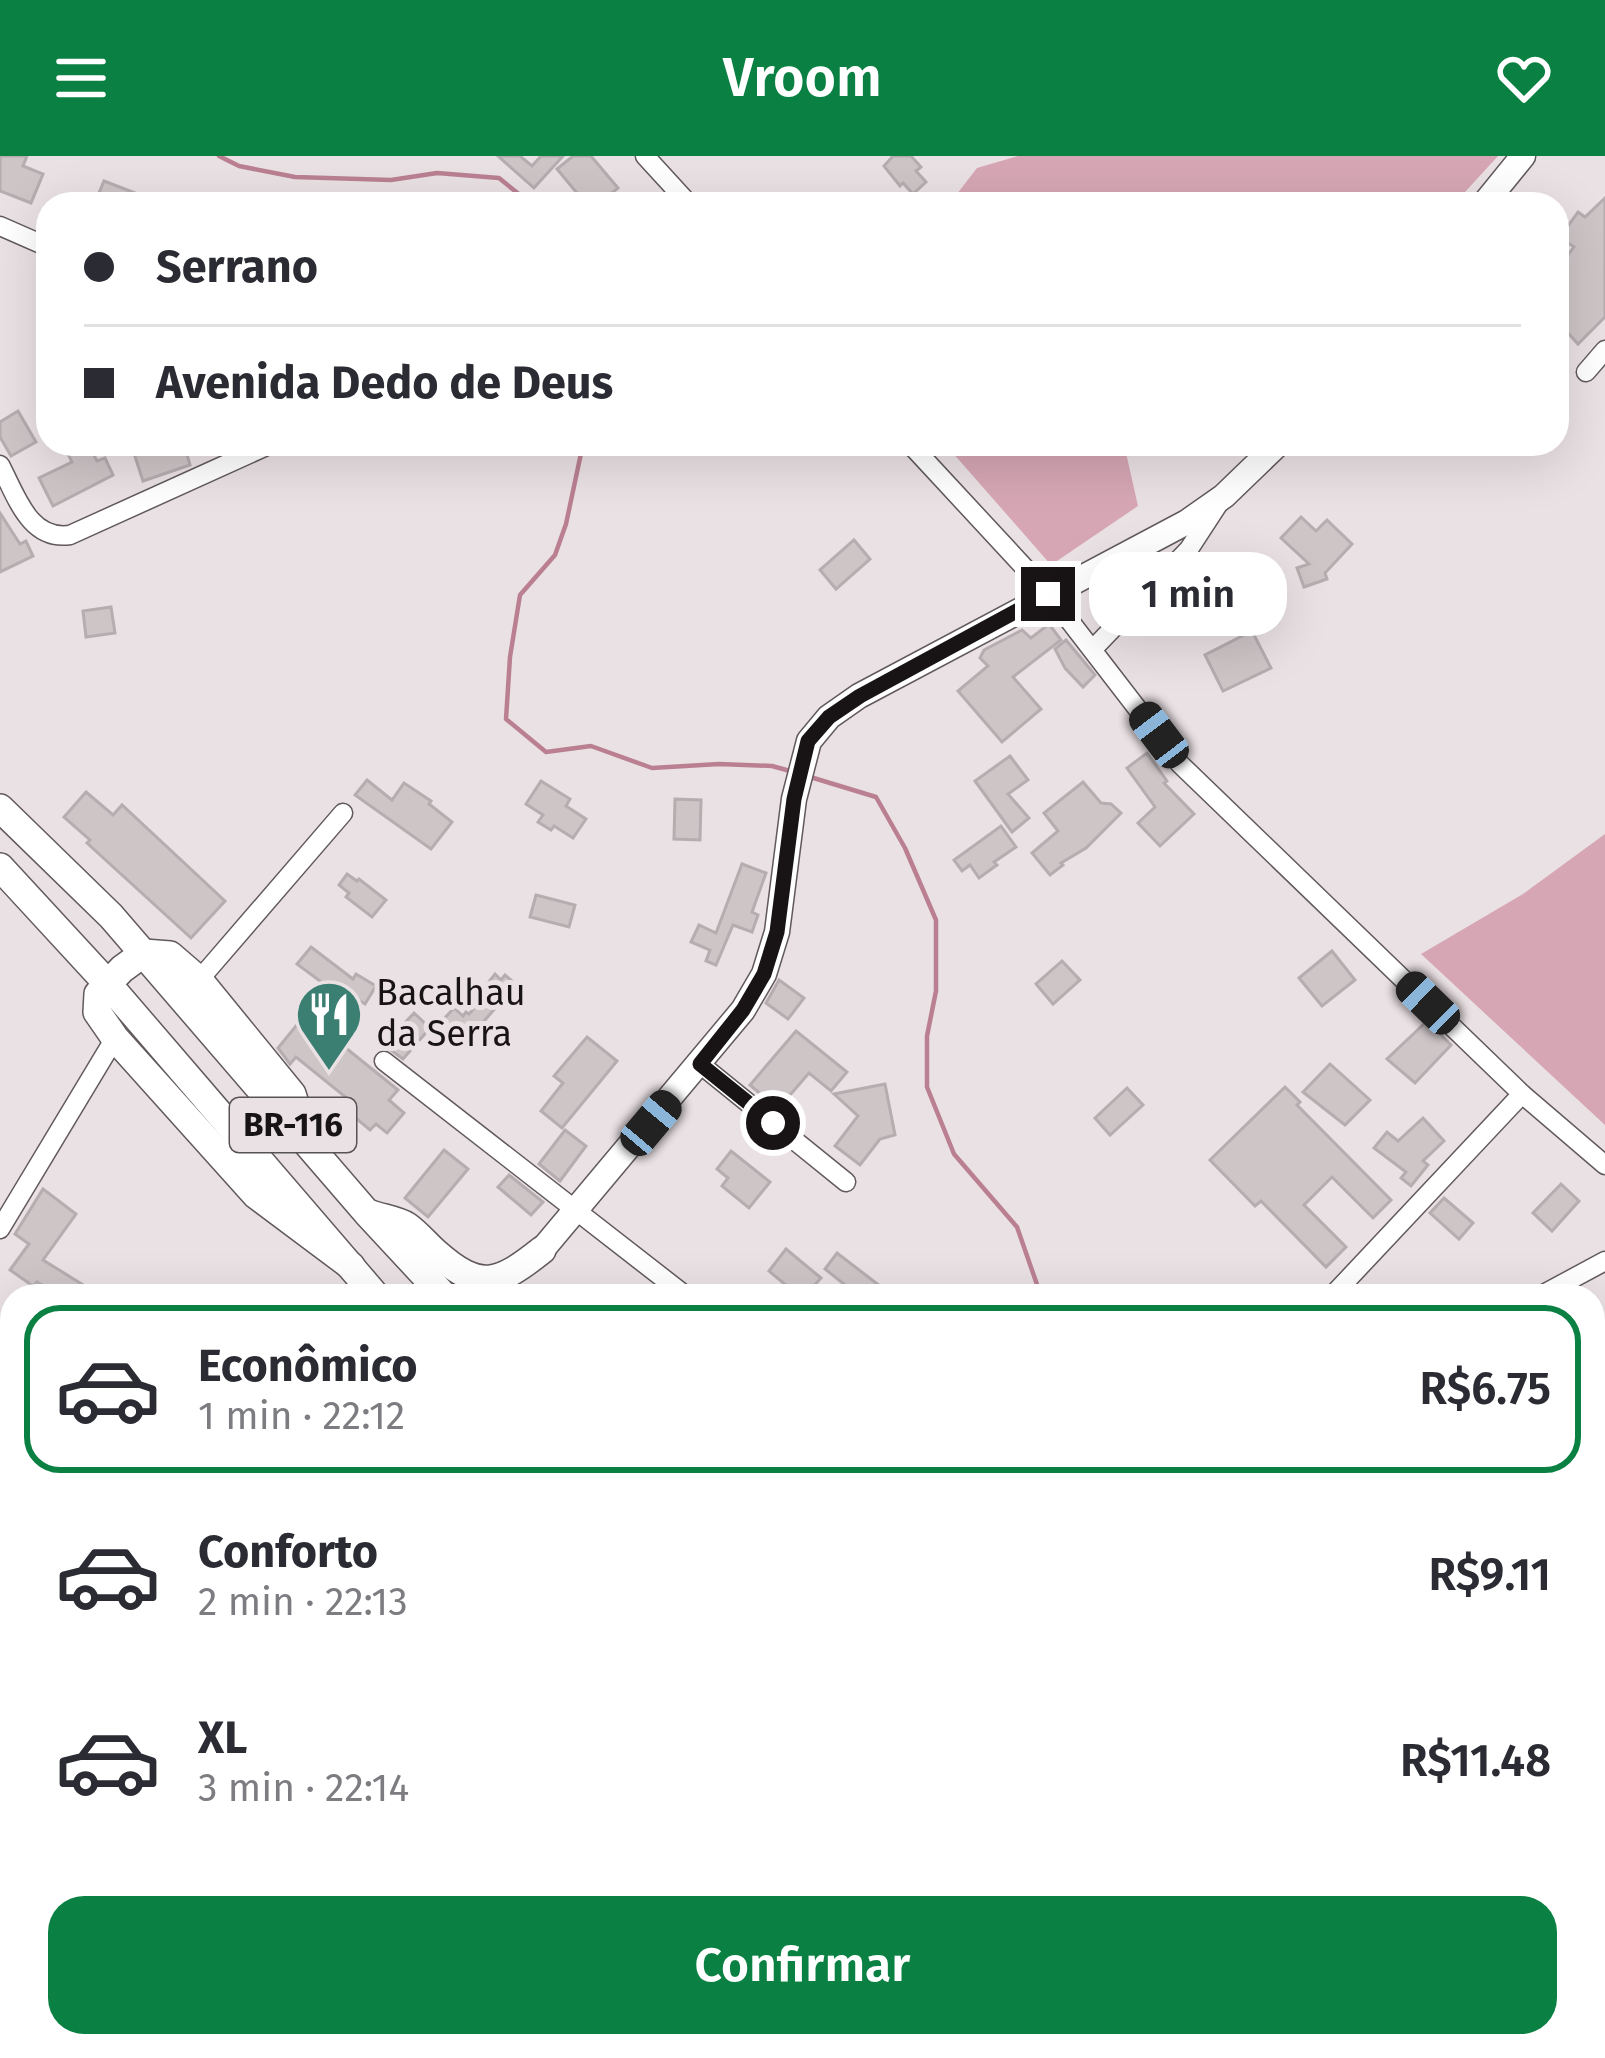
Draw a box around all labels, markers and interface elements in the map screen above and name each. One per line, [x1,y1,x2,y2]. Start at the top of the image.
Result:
icon: menu [48,45,114,111]
icon: heart [1491,45,1557,111]
text: Vroom [723,46,882,110]
text: Serrano [156,240,318,294]
text: Avenida Dedo de Deus [156,356,613,410]
callout: 1 min [1090,552,1288,636]
route end [1021,567,1075,621]
text: 1 min [1141,571,1235,617]
car [1123,695,1195,775]
car [1390,965,1466,1041]
place label: Bacalhau da Serra [376,971,526,1056]
restaurant icon: Bacalhau da Serra [294,979,364,1073]
car [614,1084,688,1162]
route start [746,1096,800,1150]
road number: BR-116 [230,1098,356,1152]
icon: car [54,1335,162,1443]
text: Econômico [198,1339,418,1393]
text: R$6.75 [1419,1362,1551,1416]
text: 1 min · 22:12 [198,1393,405,1439]
icon: car [54,1521,162,1629]
text: Conforto [198,1525,378,1579]
text: R$9.11 [1429,1548,1551,1602]
text: 2 min · 22:13 [198,1579,408,1625]
icon: car [54,1707,162,1815]
text: XL [198,1711,247,1765]
text: R$11.48 [1400,1734,1551,1788]
text: 3 min · 22:14 [198,1765,409,1811]
button: Confirmar [48,1896,1557,2034]

